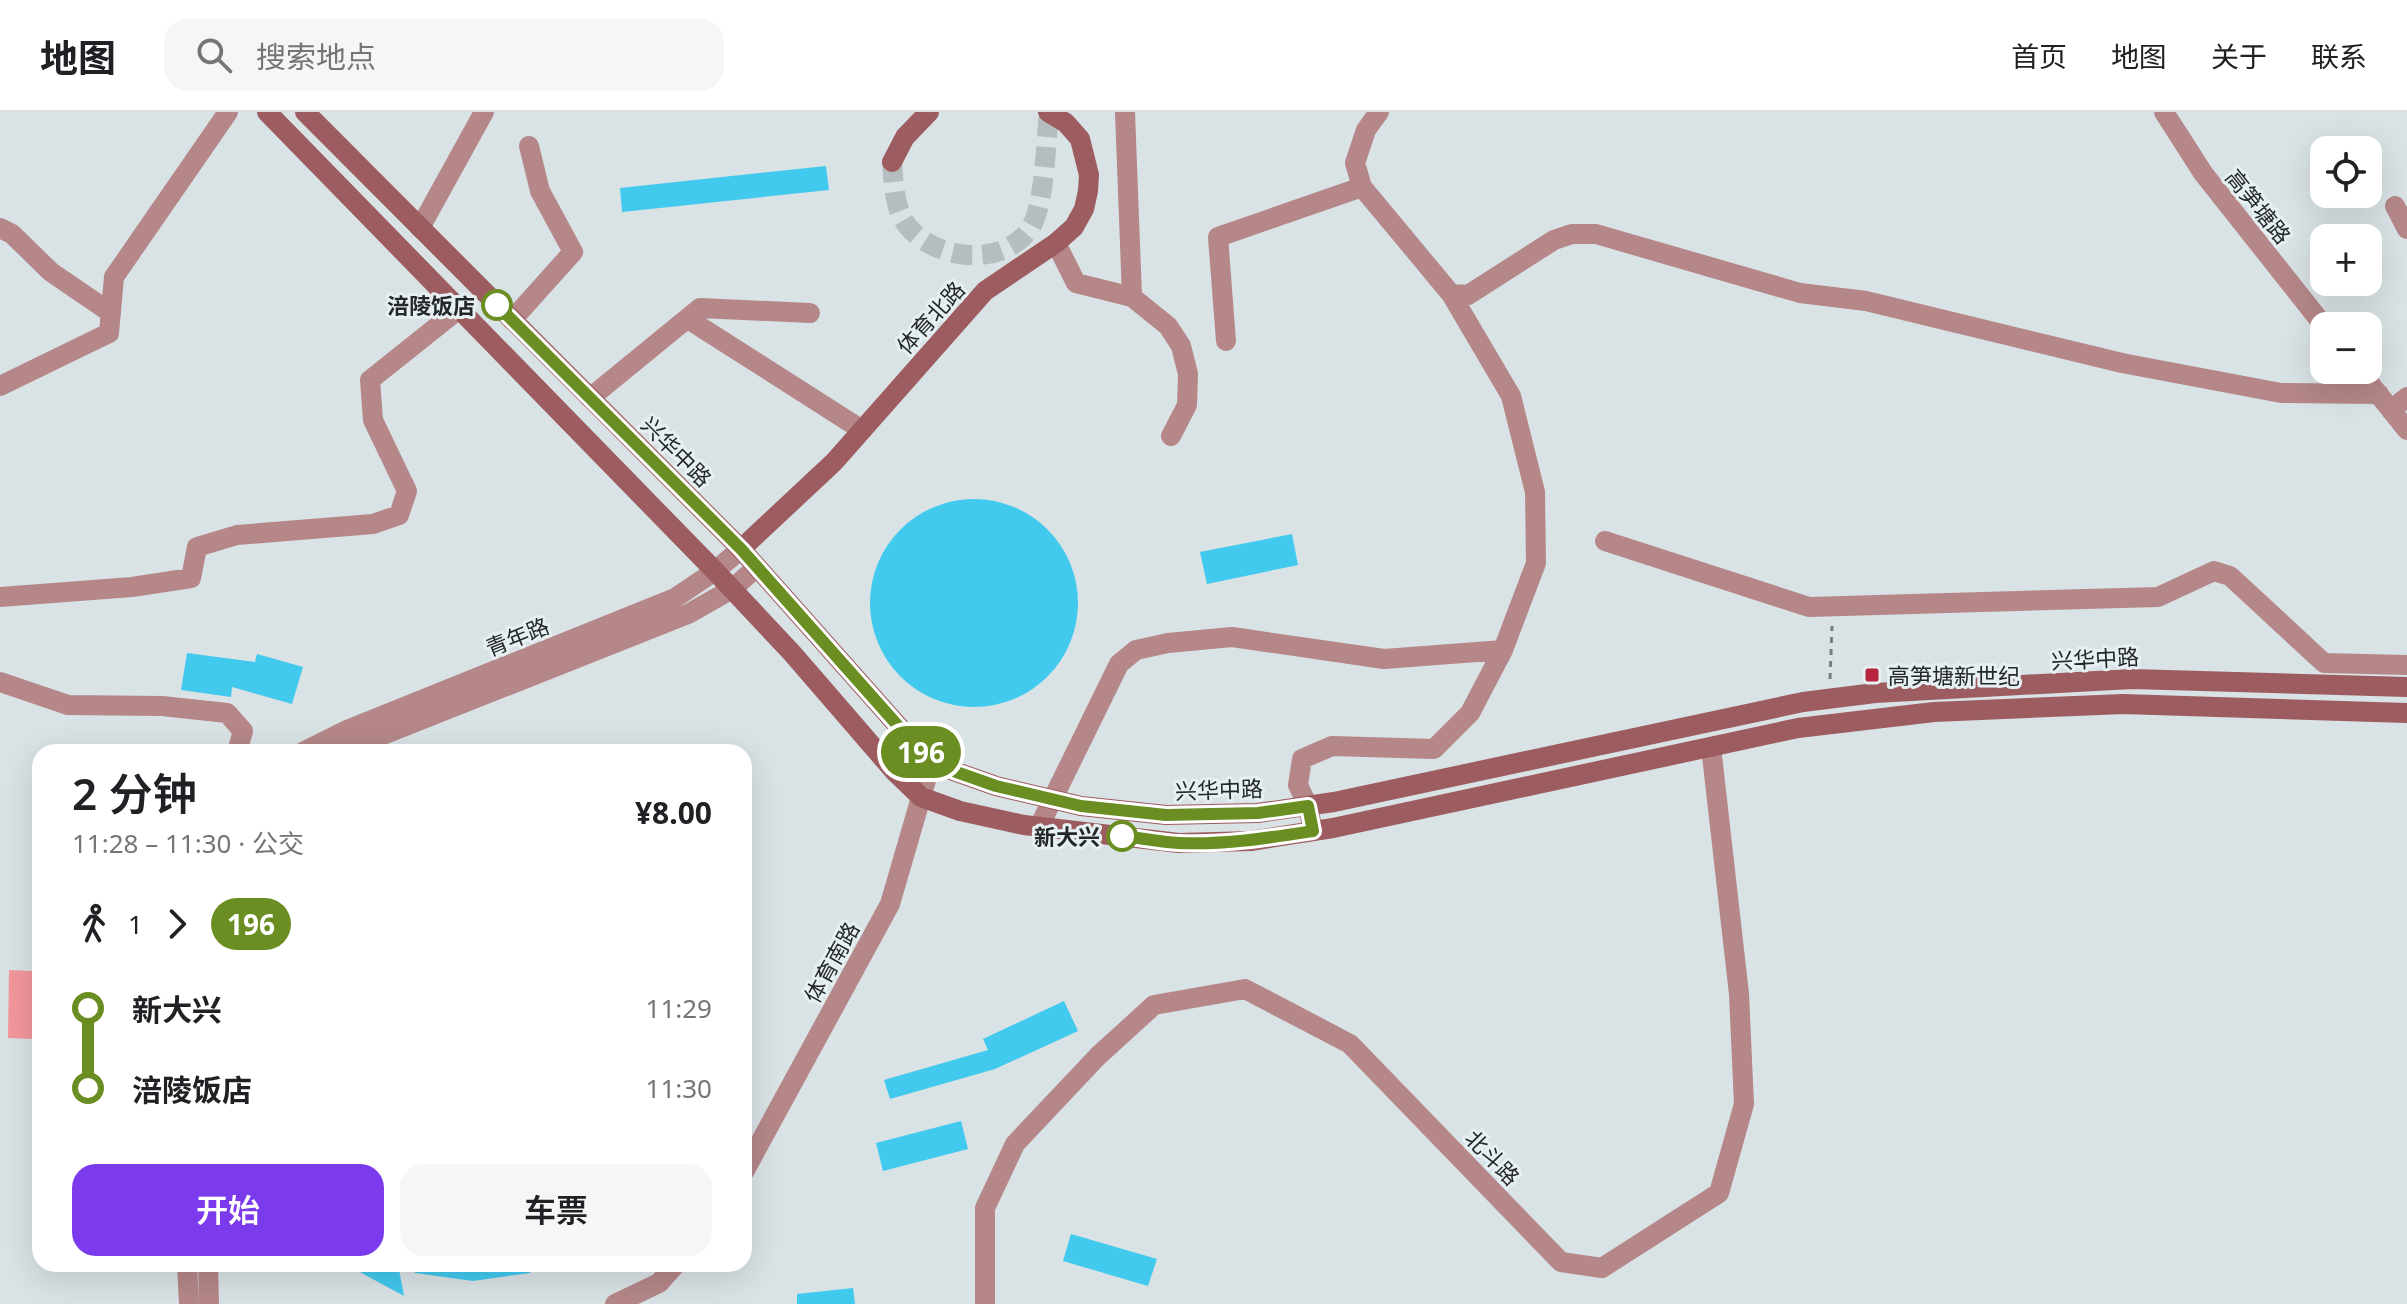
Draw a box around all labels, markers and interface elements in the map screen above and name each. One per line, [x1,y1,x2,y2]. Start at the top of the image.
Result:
search box [164,19,724,91]
text: 地图 [40,31,116,83]
icon: search [192,33,236,77]
text: 搜索地点 [256,36,376,77]
text: 首页 [2011,37,2067,75]
text: 地图 [2111,37,2167,75]
text: 关于 [2211,37,2267,75]
text: 联系 [2311,37,2367,75]
map controls [2310,136,2382,384]
button: locate [2310,136,2382,208]
street label: 高笋塘路 [2220,162,2298,250]
button: + [2310,224,2382,296]
street label: 体育北路 [889,274,971,360]
place label: 涪陵饭店 [387,290,475,320]
marker: 涪陵饭店 [482,290,512,320]
button: − [2310,312,2382,384]
street label: 兴华中路 [635,409,719,493]
street label: 青年路 [481,610,553,662]
street label: 兴华中路 [2050,641,2140,675]
place label: 高笋塘新世纪 [1888,660,2020,690]
marker: 高笋塘新世纪 [1863,666,1881,684]
line badge: 196 [875,726,967,778]
text: 196 [897,733,945,771]
text: 2 分钟 [72,763,197,823]
street label: 兴华中路 [1174,772,1264,806]
text: ¥8.00 [635,792,712,833]
place label: 新大兴 [1034,821,1100,851]
marker: 新大兴 [1107,821,1137,851]
text: 11:28 – 11:30 · 公交 [72,825,304,861]
icon: walk [72,902,116,946]
icon: forward [155,902,199,946]
text: 196 [227,905,275,943]
text: 1 [128,906,143,942]
street label: 体育南路 [797,916,865,1008]
text: 新大兴 [132,989,222,1030]
text: 11:29 [646,990,712,1026]
text: 涪陵饭店 [132,1069,252,1110]
text: 11:30 [646,1070,712,1106]
street label: 北斗路 [1459,1123,1527,1191]
button: 开始 [72,1164,384,1256]
button: 车票 [400,1164,712,1256]

